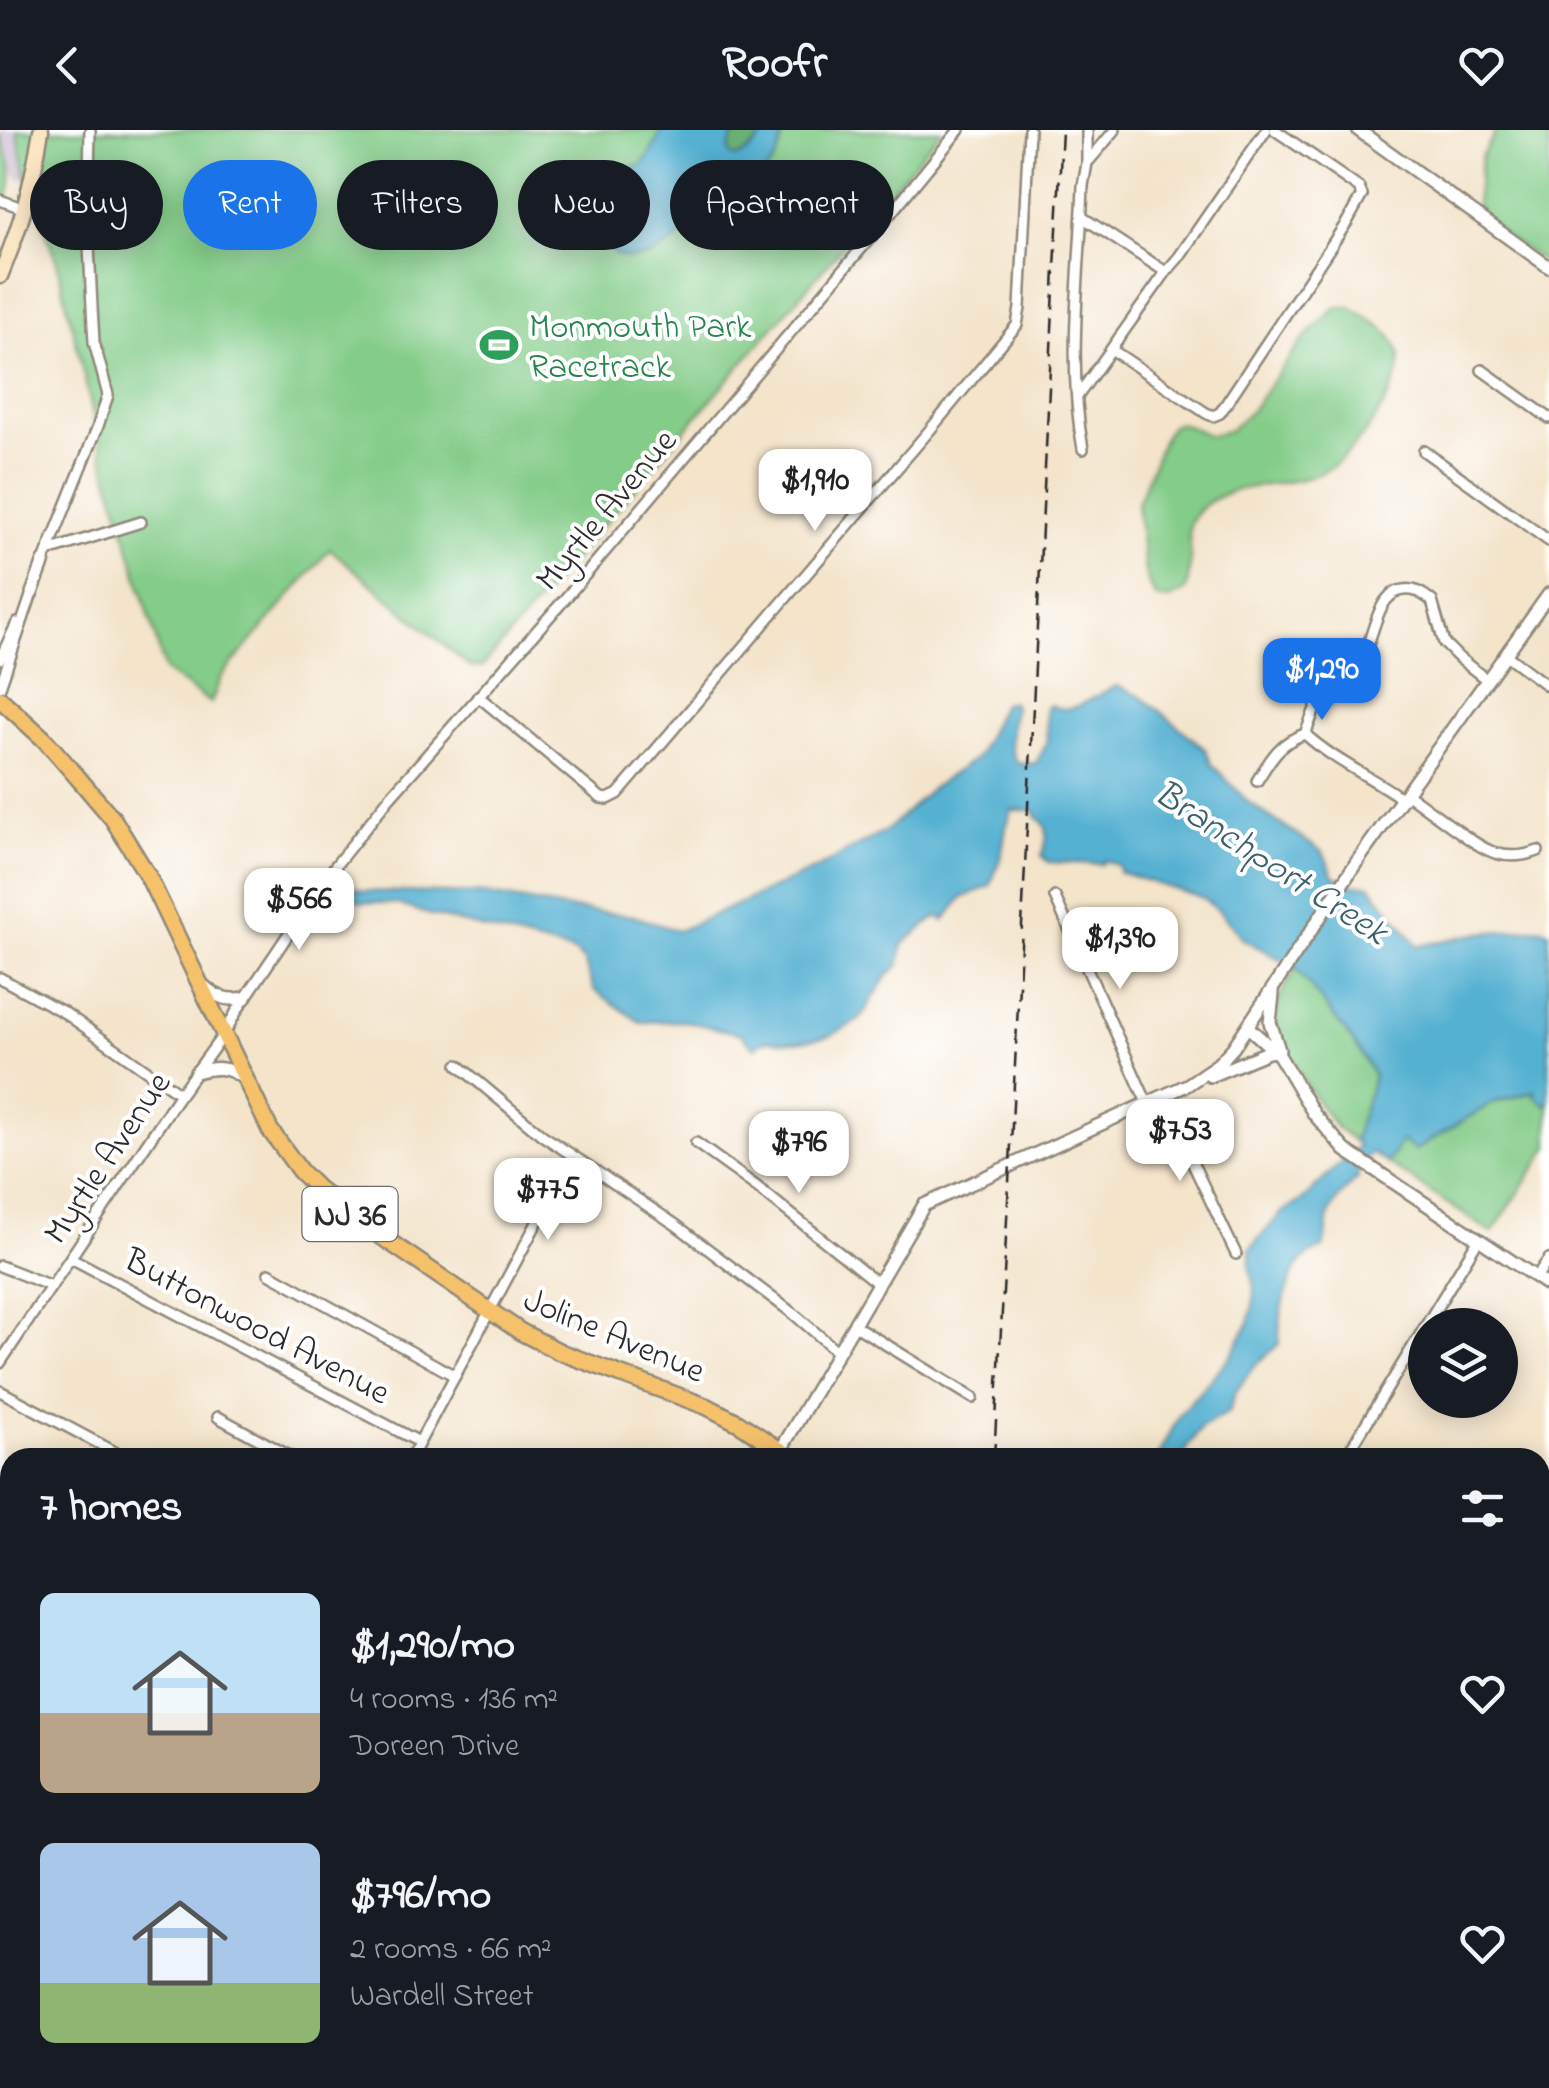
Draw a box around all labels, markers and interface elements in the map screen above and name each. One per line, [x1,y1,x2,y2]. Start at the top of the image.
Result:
text: Roofr [722,32,827,98]
icon: back [40,38,95,93]
icon: heart [1454,38,1509,93]
chip: Buy [30,160,163,250]
chip: Rent [183,160,317,250]
chip: Filters [337,160,498,250]
chip: New [518,160,650,250]
chip: Apartment [670,160,894,250]
place label: Monmouth Park Racetrack [529,303,752,394]
sports icon: Monmouth Park Racetrack [478,324,520,366]
street label: Myrtle Avenue [524,419,691,604]
pin: $1,910 [734,449,896,534]
text: $1,910 [781,458,849,505]
pin: $1,290 [1241,638,1403,723]
text: $1,290 [1285,647,1359,694]
water label: Branchport Creek [1142,768,1399,962]
pin: $566 [240,868,358,953]
text: $566 [266,877,332,924]
pin: $1,390 [1039,907,1201,992]
text: $1,390 [1084,916,1156,963]
street label: Myrtle Avenue [32,1062,186,1255]
pin: $753 [1121,1099,1239,1184]
text: $753 [1148,1108,1212,1155]
pin: $796 [740,1111,858,1196]
text: $796 [771,1120,827,1167]
pin: $775 [489,1158,607,1243]
text: $775 [516,1167,580,1214]
road number: NJ 36 [302,1187,398,1241]
street label: Buttonwood Avenue [113,1236,399,1420]
street label: Joline Avenue [515,1276,713,1398]
map controls [1408,1308,1518,1418]
button: layers [1408,1308,1518,1418]
text: 7 homes [40,1478,182,1539]
icon: filters [1455,1481,1510,1536]
text: $1,290/mo [350,1616,515,1677]
icon: home [120,1633,240,1753]
icon: heart [1455,1666,1510,1721]
text: 4 rooms · 136 m² [350,1677,558,1724]
text: Doreen Drive [350,1724,519,1771]
text: $796/mo [350,1866,491,1927]
icon: home [120,1883,240,2003]
icon: heart [1455,1916,1510,1971]
text: 2 rooms · 66 m² [350,1927,552,1974]
text: Wardell Street [350,1974,534,2021]

